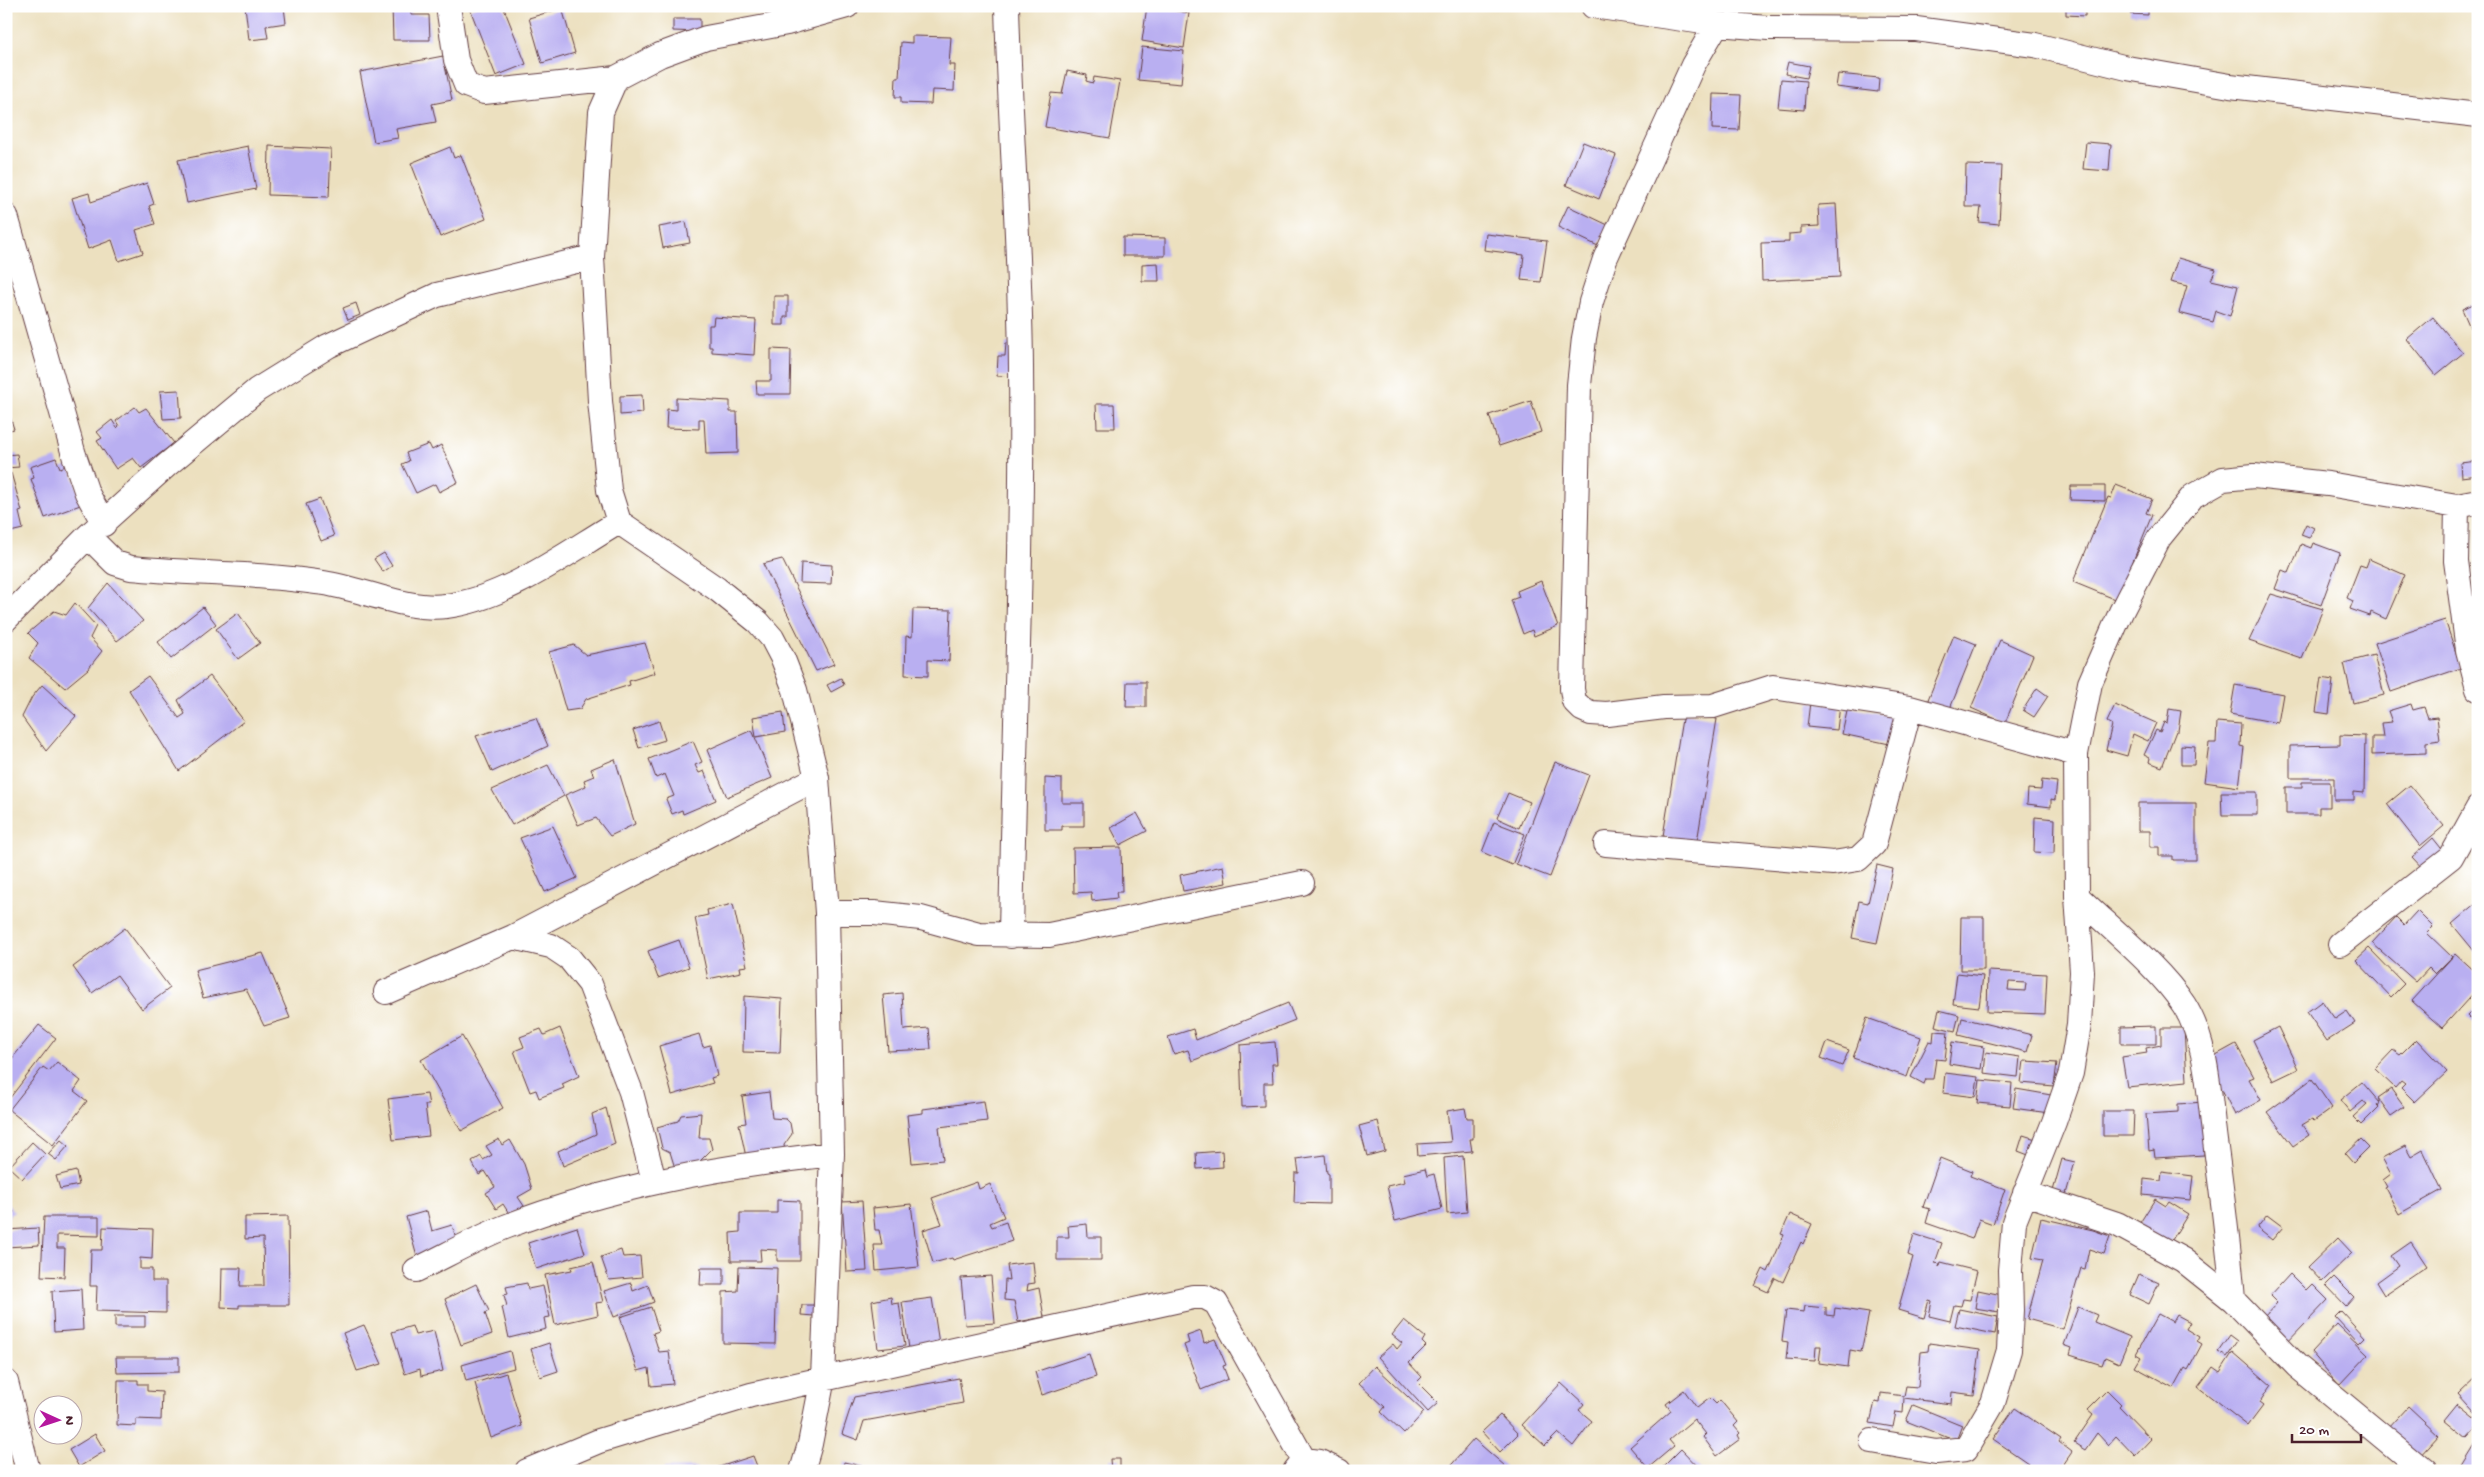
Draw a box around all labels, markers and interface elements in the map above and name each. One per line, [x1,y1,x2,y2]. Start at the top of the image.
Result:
north arrow [32,1394,82,1444]
scale bar [2292,1412,2360,1444]
text: N [60,1416,77,1426]
text: 20 m [2299,1422,2329,1440]

